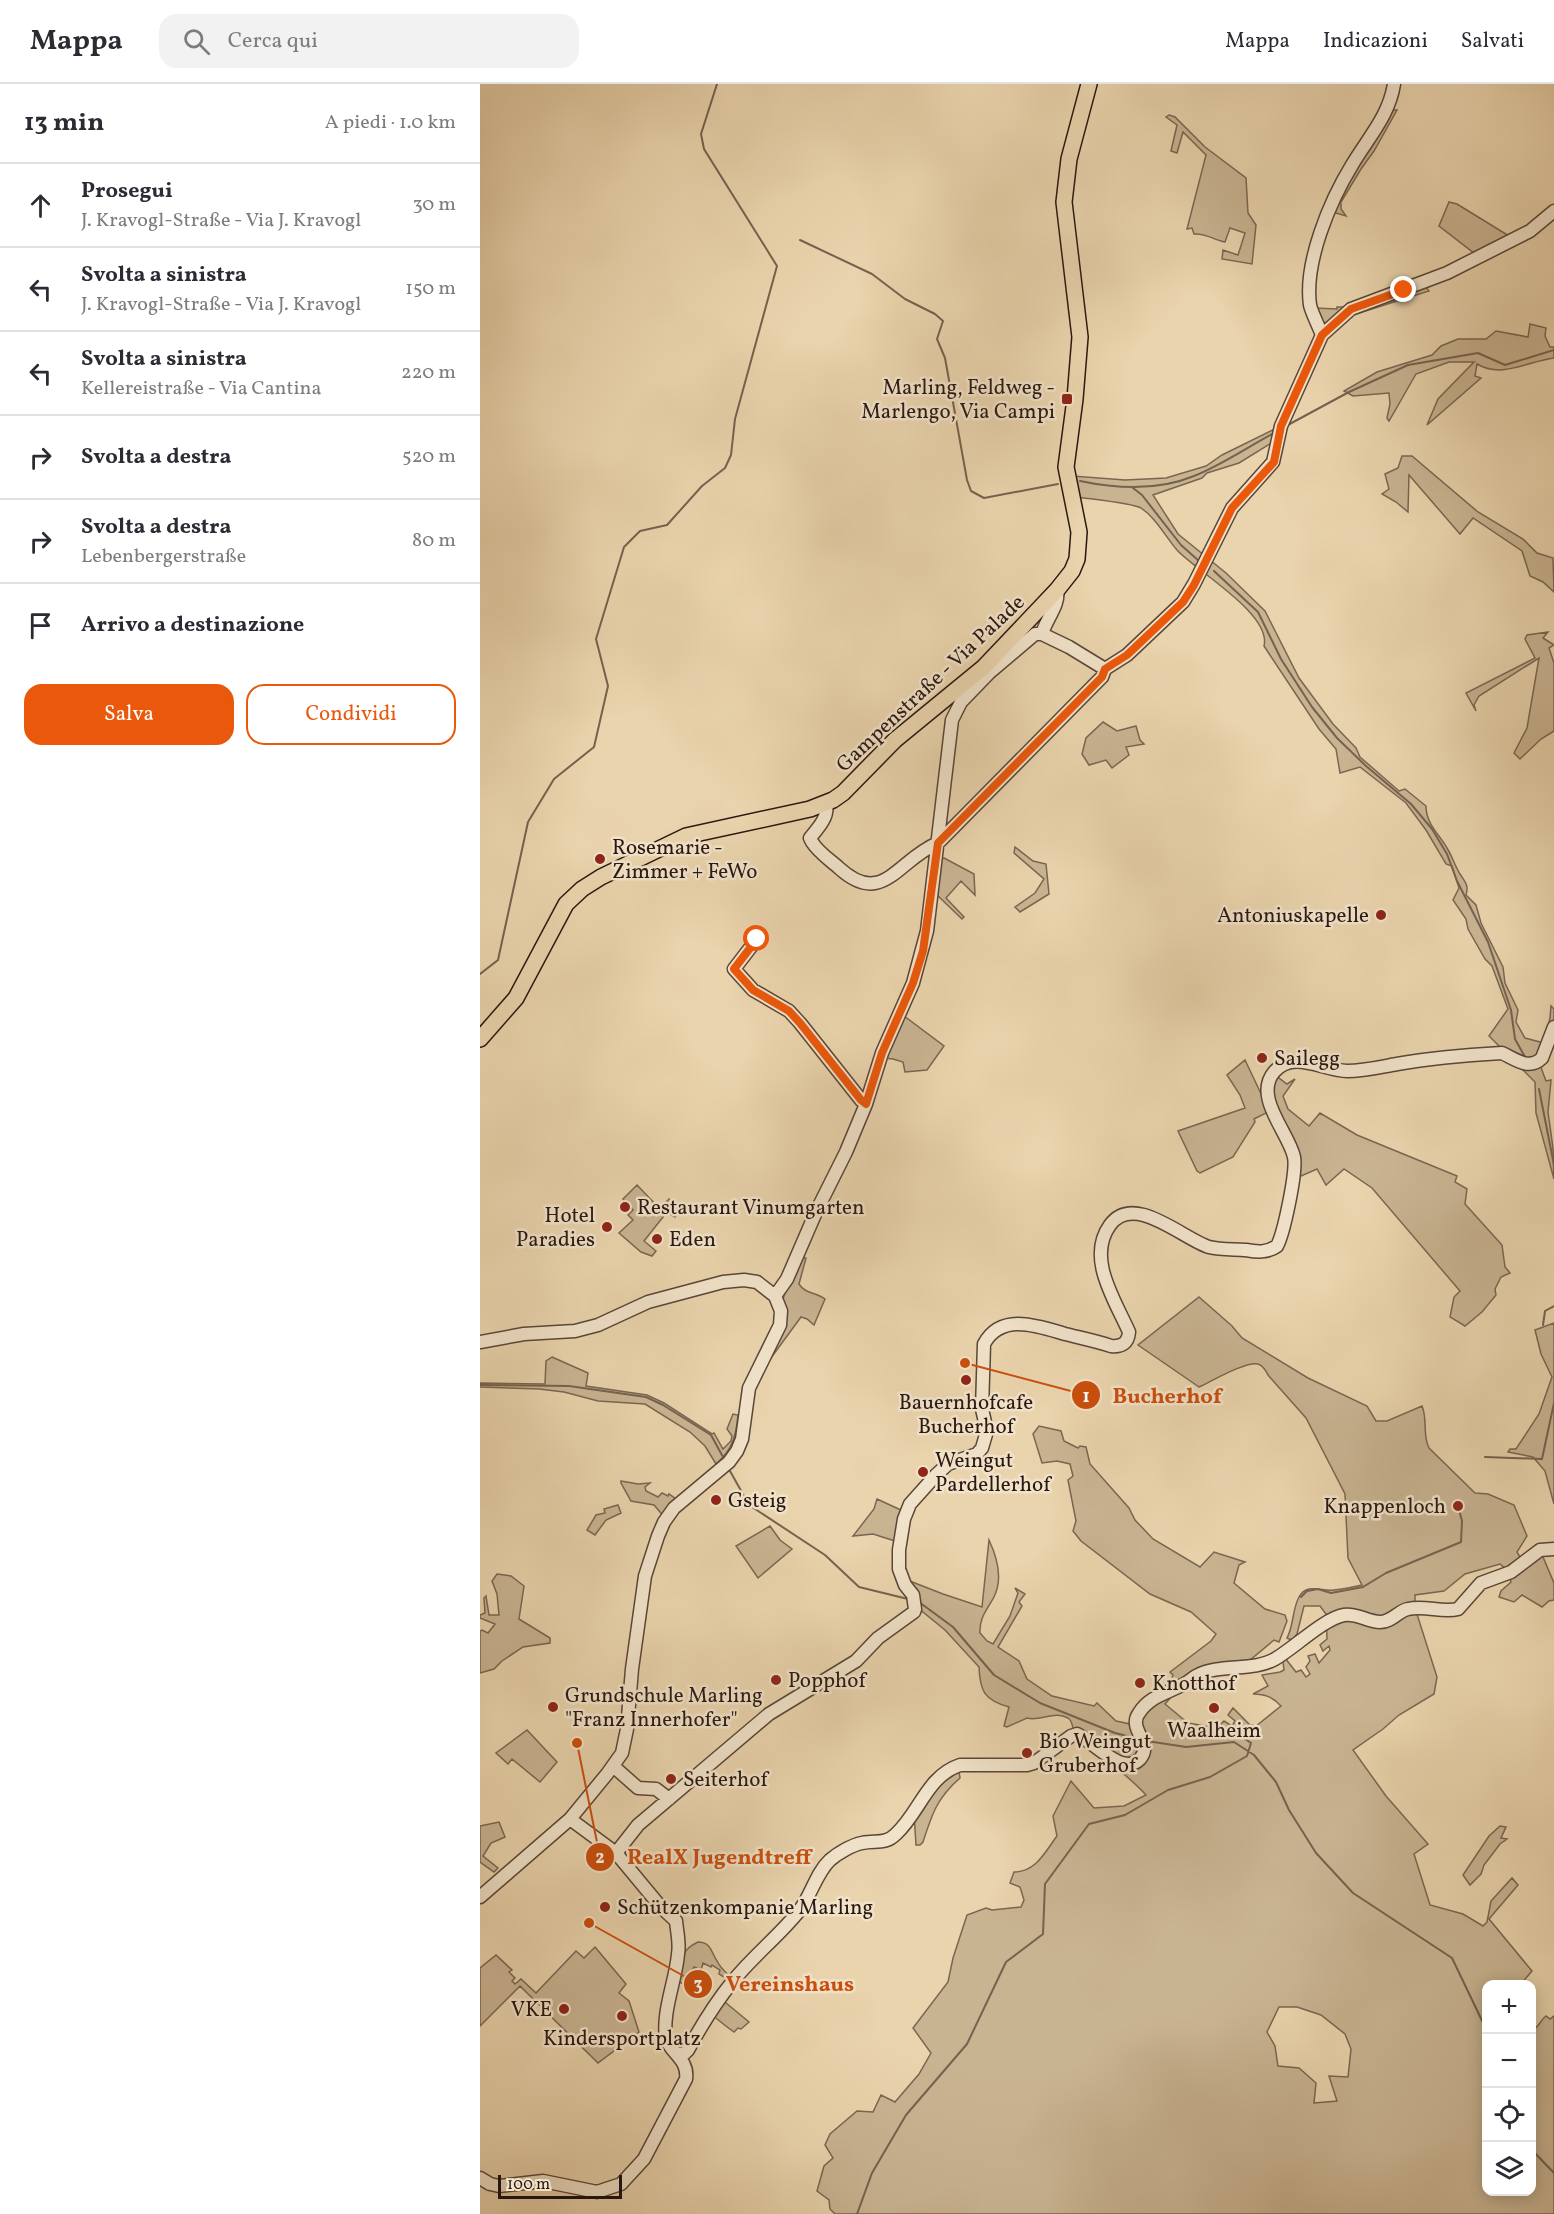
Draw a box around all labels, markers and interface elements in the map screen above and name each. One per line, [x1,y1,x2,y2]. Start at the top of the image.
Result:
search box [159,14,579,68]
text: Mappa [30,22,123,61]
icon: search [180,25,213,58]
text: Cerca qui [228,26,318,57]
text: Mappa [1225,27,1290,56]
text: Indicazioni [1323,27,1428,56]
text: Salvati [1461,27,1524,56]
text: 13 min [24,105,104,141]
text: A piedi · 1.0 km [325,109,456,137]
text: Prosegui [81,176,173,207]
icon: ahead [24,189,57,222]
text: 30 m [412,191,456,219]
text: J. Kravogl-Straße - Via J. Kravogl [81,207,361,235]
text: Svolta a sinistra [81,260,247,291]
icon: left [24,273,57,306]
text: 150 m [405,275,456,303]
route end [1390,276,1416,302]
text: J. Kravogl-Straße - Via J. Kravogl [81,291,361,319]
text: Svolta a sinistra [81,344,247,375]
icon: left [24,357,57,390]
text: 220 m [401,359,456,387]
place label: Marling, Feldweg - Marlengo, Via Campi [861,374,1055,427]
text: Kellereistraße - Via Cantina [81,375,322,403]
marker: Marling, Feldweg - Marlengo, Via Campi [1060,392,1074,406]
icon: right [24,441,57,474]
text: Svolta a destra [81,442,232,473]
text: 520 m [402,443,456,471]
text: Svolta a destra [81,512,232,543]
icon: right [24,525,57,558]
text: 80 m [412,527,456,555]
text: Lebenbergerstraße [81,543,246,571]
street label: Gampenstraße - Via Palade [830,589,1032,779]
icon: arrive [24,609,57,642]
text: Arrivo a destinazione [81,610,304,641]
button: Salva [24,684,234,745]
button: Condividi [246,684,456,745]
place label: Rosemarie - Zimmer + FeWo [612,834,757,887]
marker: Rosemarie - Zimmer + FeWo [593,852,607,866]
place label: Antoniuskapelle [1217,902,1369,931]
marker: Antoniuskapelle [1374,908,1388,922]
route start [743,925,769,951]
place label: Sailegg [1274,1045,1340,1074]
marker: Sailegg [1255,1051,1269,1065]
place label: Restaurant Vinumgarten [637,1194,865,1223]
marker: Restaurant Vinumgarten [618,1200,632,1214]
place label: Hotel Paradies [516,1202,595,1255]
marker: Hotel Paradies [600,1220,614,1234]
place label: Eden [669,1226,716,1255]
marker: Eden [650,1232,664,1246]
marker: Bauernhofcafe Bucherhof [959,1373,973,1387]
callout: Bucherhof [1071,1375,1234,1415]
text: Bucherhof [1112,1382,1224,1413]
text: 1 [1082,1385,1090,1410]
place label: Bauernhofcafe Bucherhof [899,1389,1033,1442]
place label: Weingut Pardellerhof [935,1447,1052,1500]
marker: Weingut Pardellerhof [916,1465,930,1479]
place label: Gsteig [728,1487,787,1516]
marker: Gsteig [709,1493,723,1507]
place label: Knappenloch [1323,1493,1446,1522]
marker: Knappenloch [1451,1499,1465,1513]
place label: Popphof [788,1667,867,1696]
place label: Knotthof [1152,1670,1237,1699]
marker: Popphof [769,1673,783,1687]
marker: Knotthof [1133,1676,1147,1690]
place label: Grundschule Marling "Franz Innerhofer" [565,1682,763,1735]
marker: Grundschule Marling "Franz Innerhofer" [546,1700,560,1714]
marker: Waalheim [1207,1701,1221,1715]
place label: Waalheim [1167,1717,1261,1746]
place label: Bio Weingut Gruberhof [1039,1728,1151,1781]
marker: Bio Weingut Gruberhof [1020,1746,1034,1760]
place label: Seiterhof [683,1766,769,1795]
marker: Seiterhof [664,1772,678,1786]
callout: RealX Jugendtreff [585,1837,823,1877]
text: RealX Jugendtreff [627,1843,813,1874]
text: 2 [595,1846,605,1871]
place label: Schützenkompanie Marling [617,1894,873,1923]
marker: Schützenkompanie Marling [598,1900,612,1914]
callout: Vereinshaus [683,1964,866,2004]
text: Vereinshaus [726,1970,854,2001]
text: 3 [693,1973,703,1998]
map controls [1482,1980,1536,2196]
button: + [1482,1980,1536,2034]
place label: VKE [511,1996,552,2025]
marker: VKE [557,2002,571,2016]
marker: Kindersportplatz [615,2009,629,2023]
place label: Kindersportplatz [543,2025,701,2054]
button: − [1482,2034,1536,2088]
button: locate [1482,2088,1536,2142]
button: layers [1482,2142,1536,2196]
scale bar [498,2172,622,2200]
text: 100 m [507,2174,550,2196]

